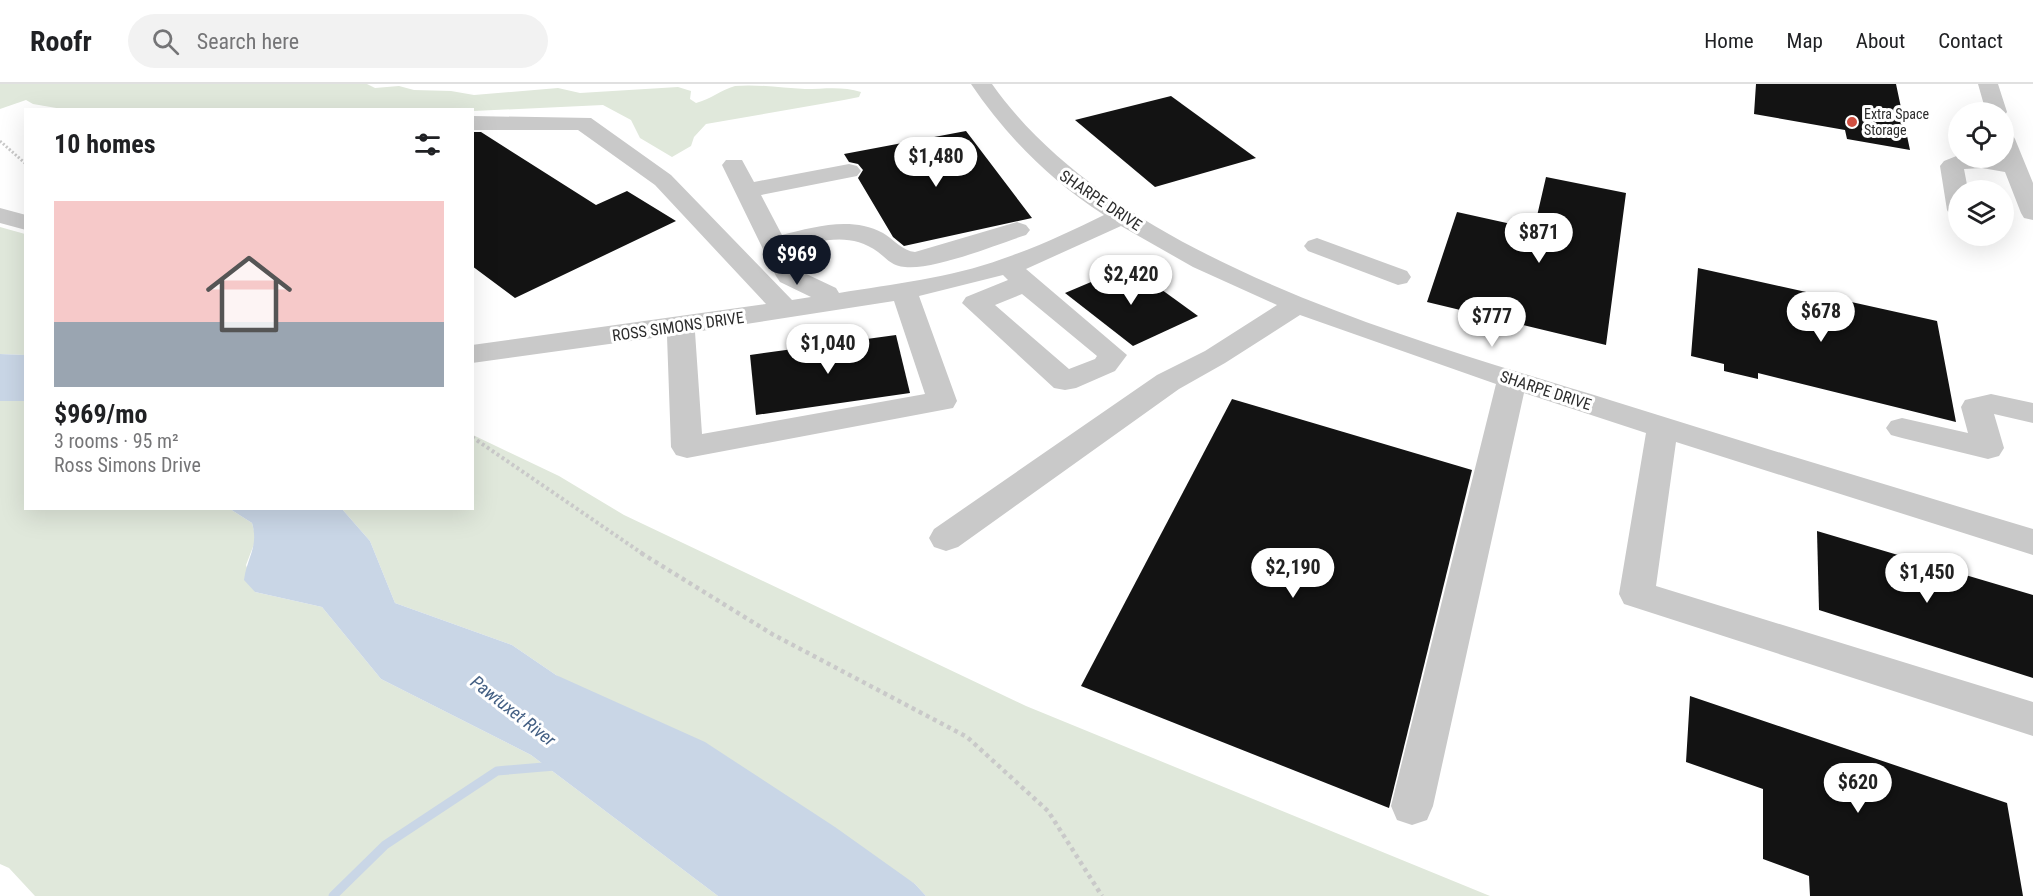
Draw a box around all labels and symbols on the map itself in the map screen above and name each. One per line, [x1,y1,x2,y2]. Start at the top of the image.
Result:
place label: Extra Space Storage [1864,106,1929,138]
marker: Extra Space Storage [1845,115,1859,129]
pin: $1,480 [887,137,985,188]
street label: SHARPE DRIVE [1056,166,1145,235]
pin: $871 [1503,213,1575,264]
pin: $969 [761,235,833,286]
pin: $2,420 [1082,255,1180,306]
pin: $678 [1785,292,1857,343]
pin: $777 [1456,297,1528,348]
street label: ROSS SIMONS DRIVE [611,308,745,345]
pin: $1,040 [779,324,877,375]
street label: SHARPE DRIVE [1498,367,1594,414]
pin: $2,190 [1244,548,1342,599]
pin: $1,450 [1878,553,1976,604]
water label: Pawtuxet River [467,671,560,751]
pin: $620 [1822,763,1894,814]

